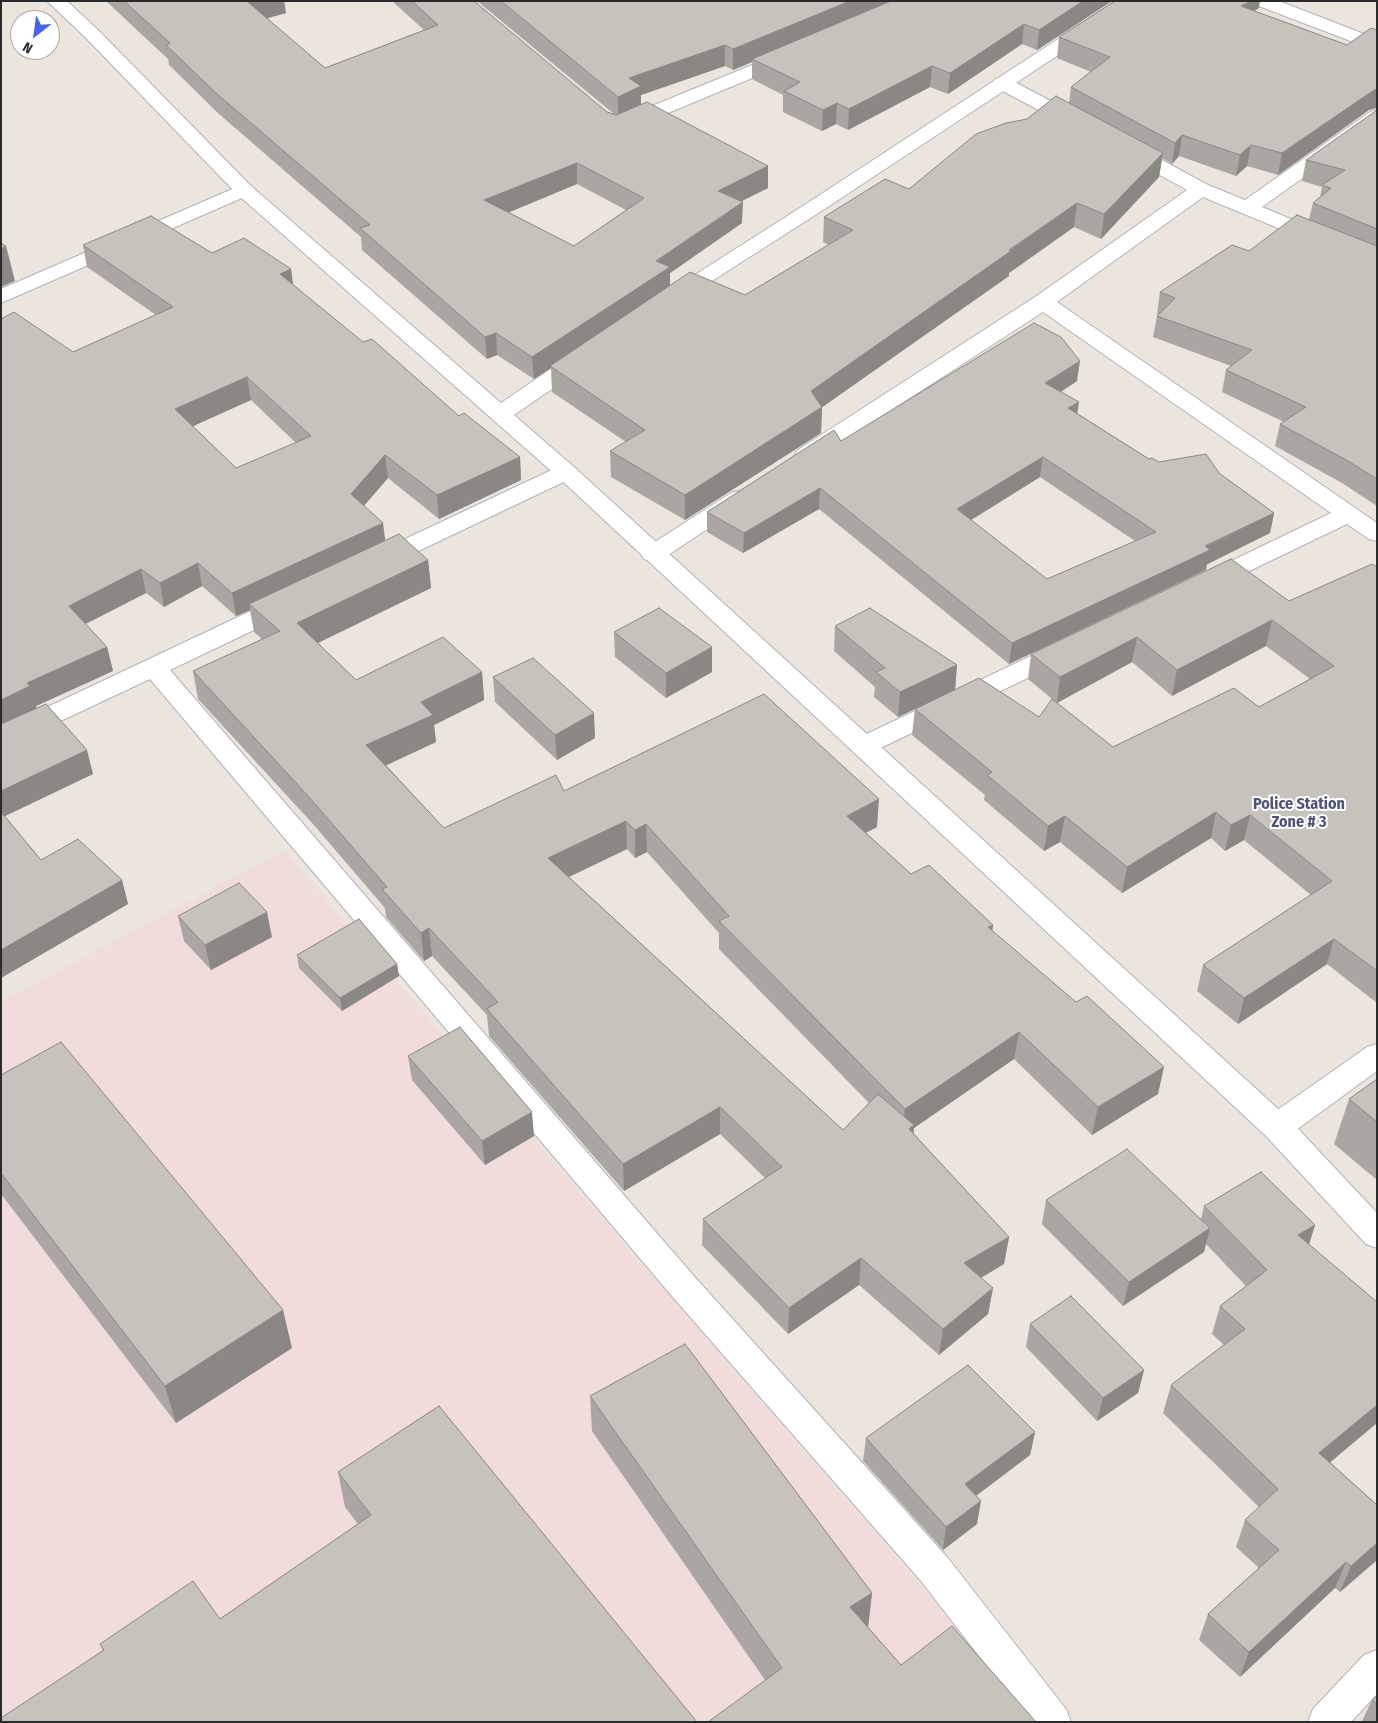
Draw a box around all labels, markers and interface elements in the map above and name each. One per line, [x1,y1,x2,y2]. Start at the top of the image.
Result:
north arrow [10,10,60,60]
text: N [20,38,36,57]
district label: Police Station Zone # 3 [1253,795,1345,833]

